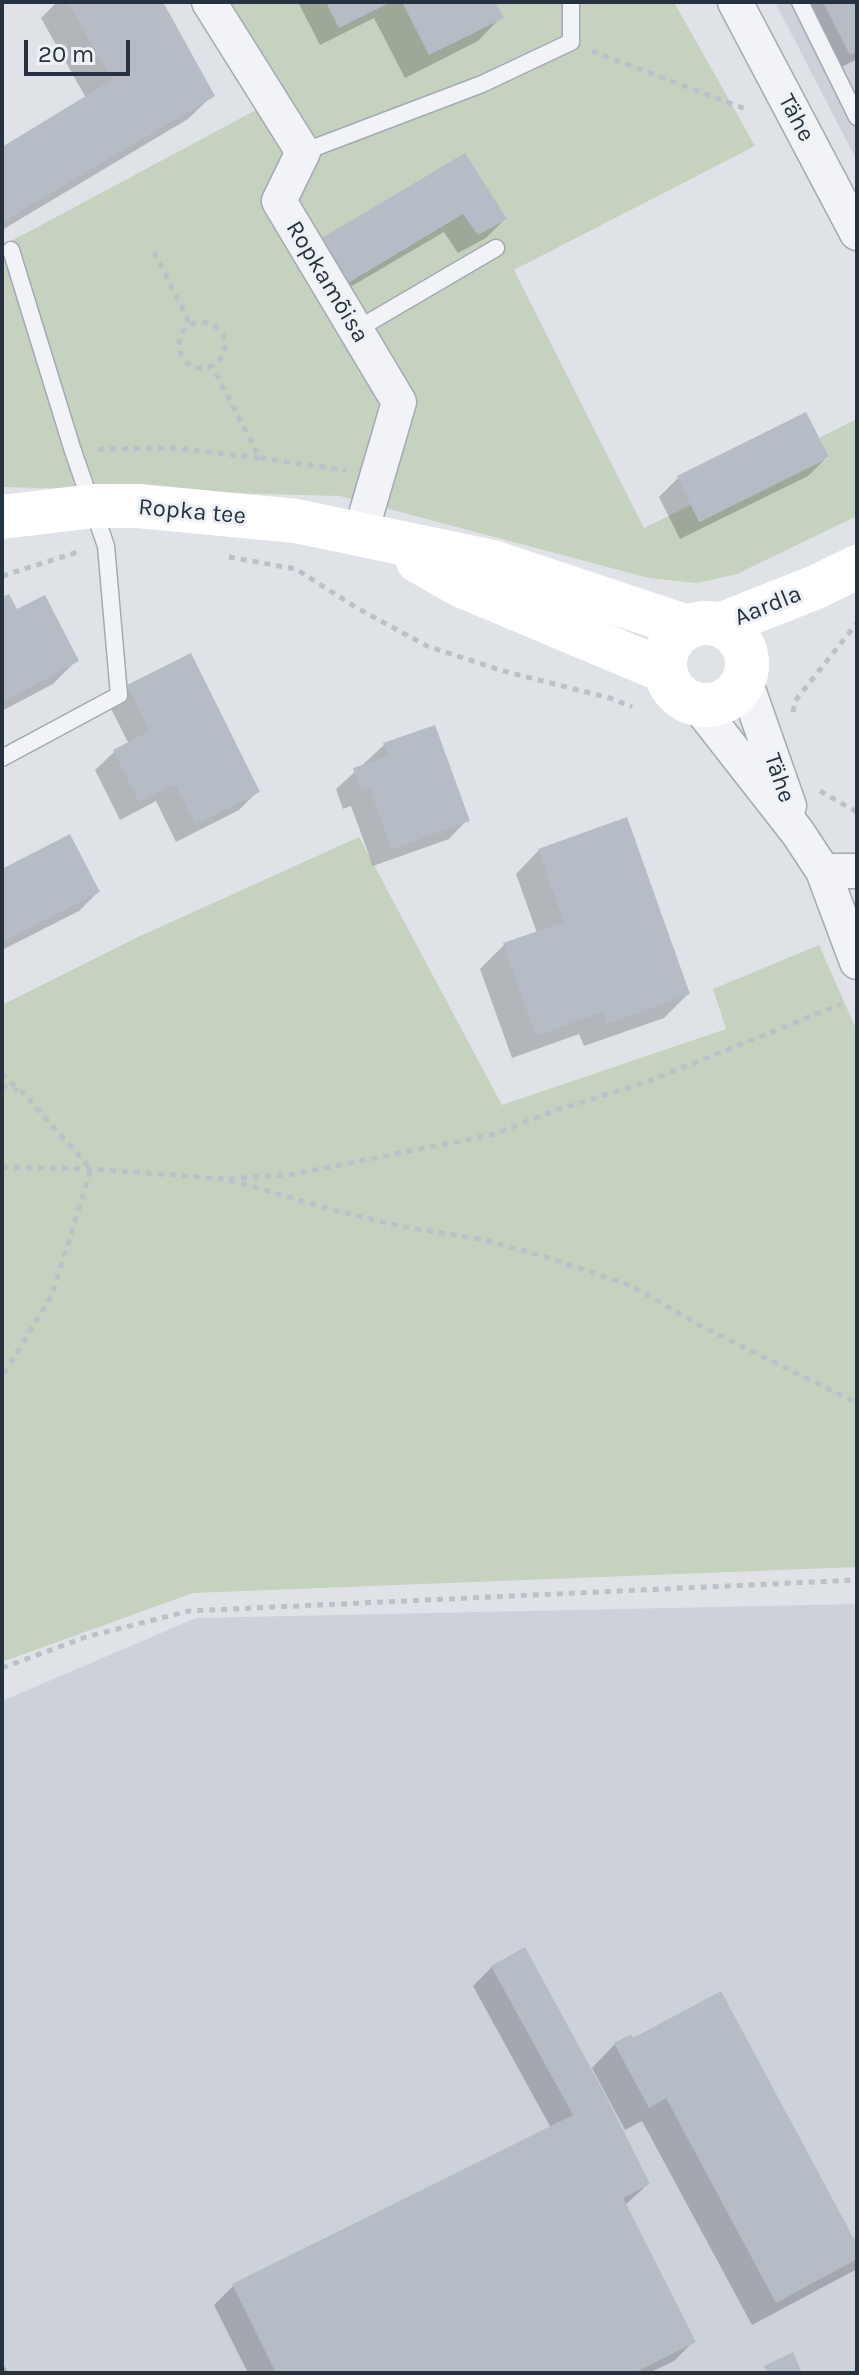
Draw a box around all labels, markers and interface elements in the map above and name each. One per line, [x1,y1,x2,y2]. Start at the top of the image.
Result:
scale bar [28,24,134,74]
text: 20 m [38,40,94,68]
street label: Tähe [772,89,820,147]
street label: Ropkamõisa [279,216,375,348]
street label: Ropka tee [137,493,247,531]
street label: Aardla [730,580,806,632]
street label: Tähe [757,750,801,806]

